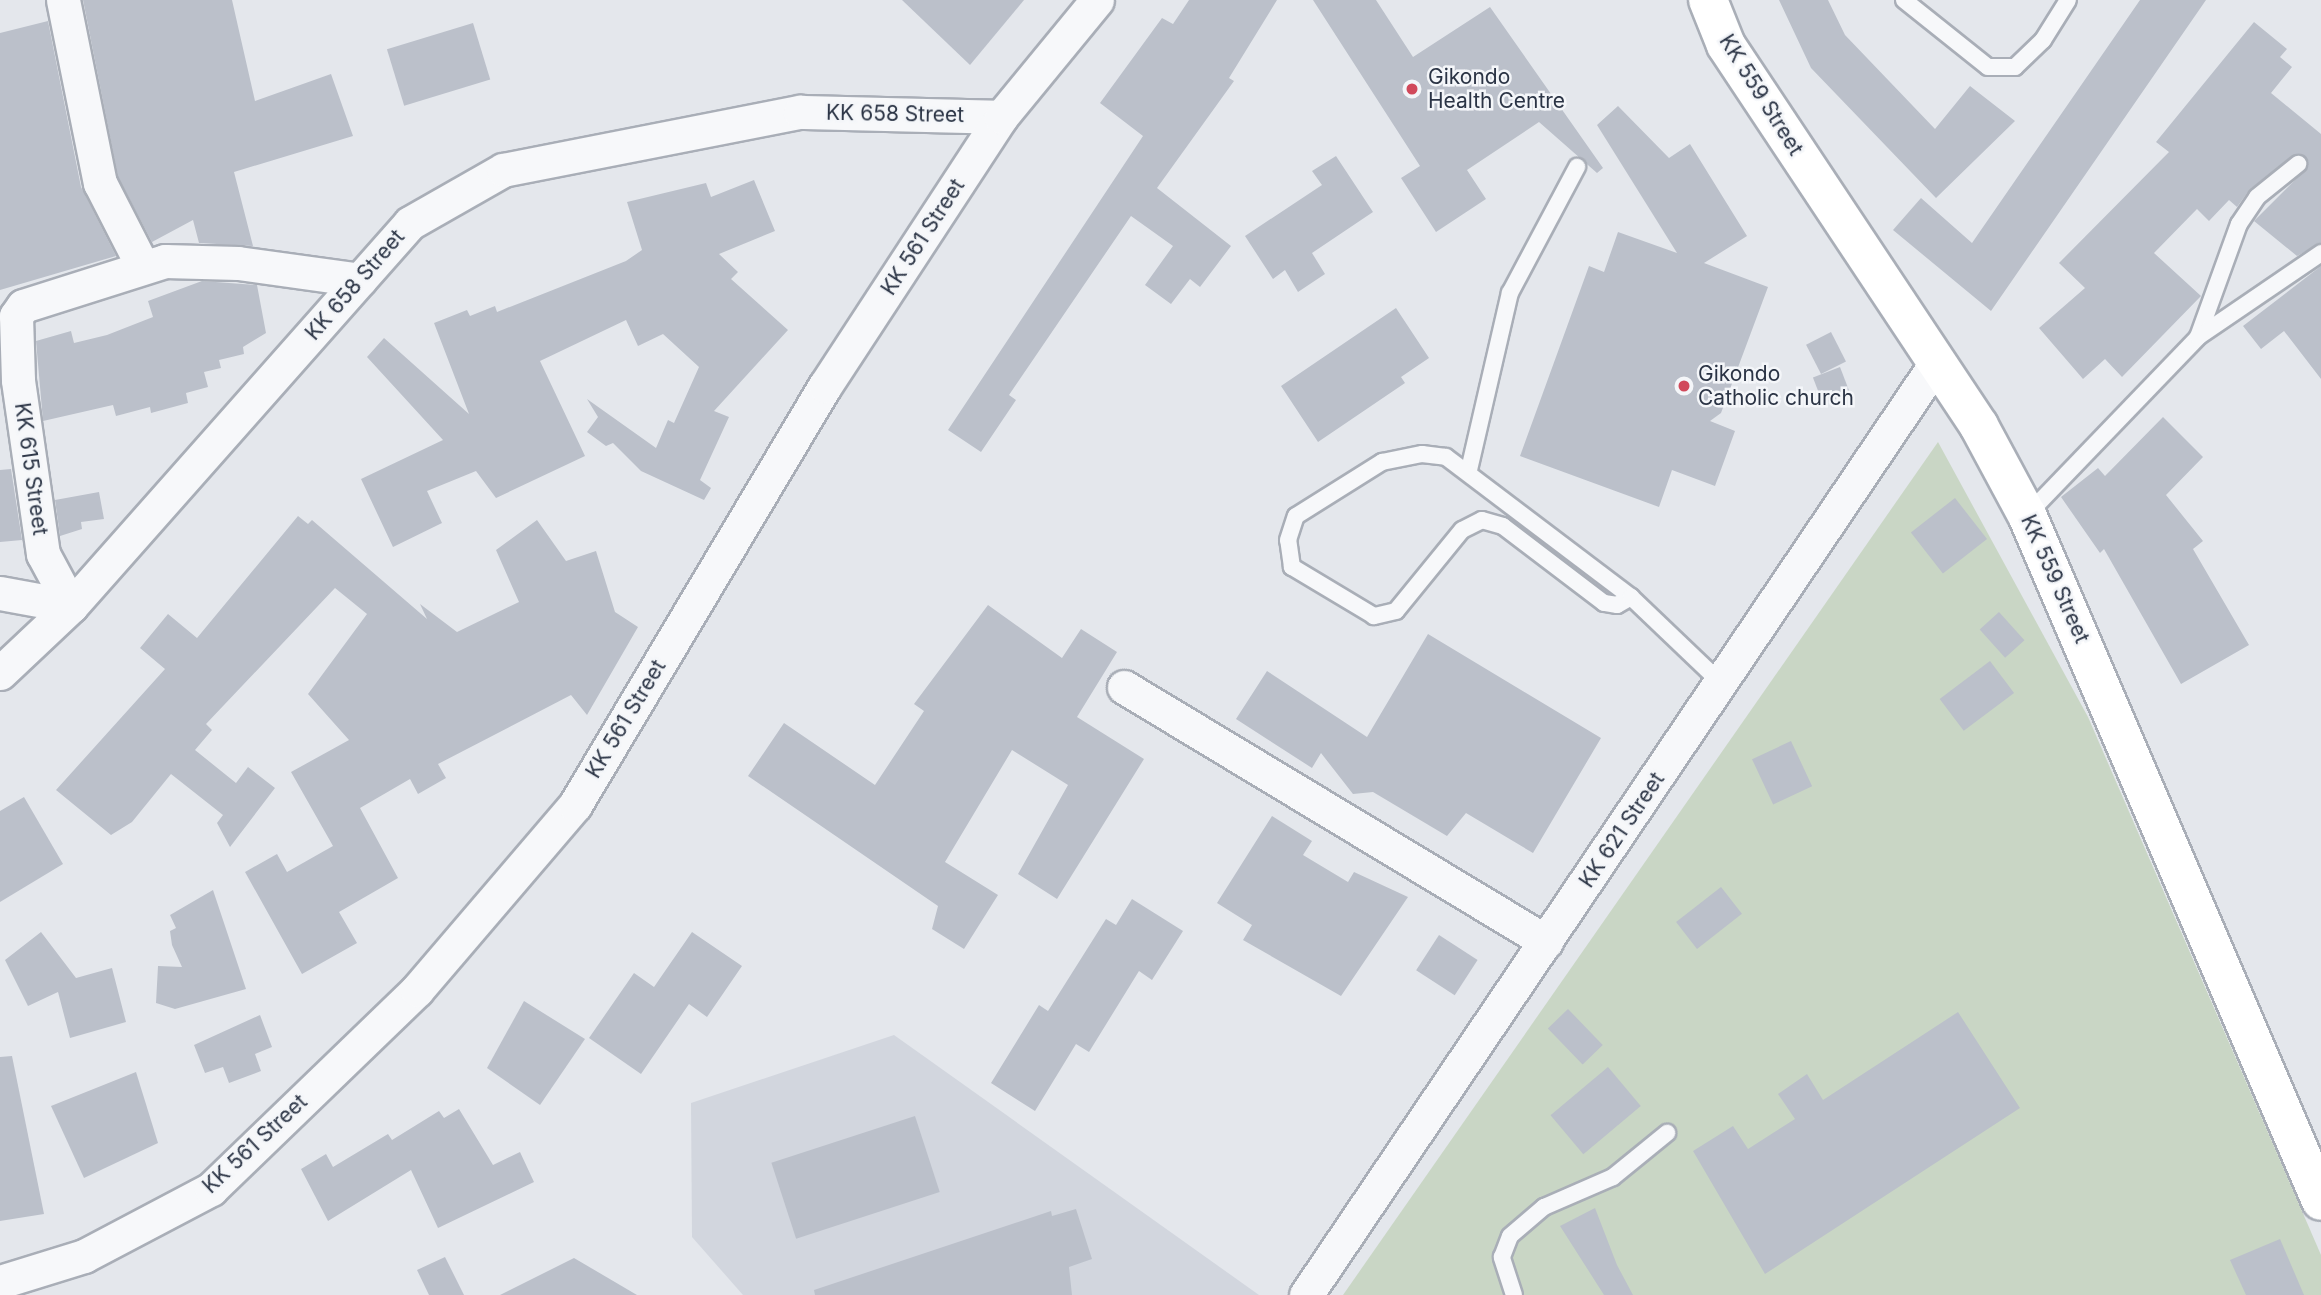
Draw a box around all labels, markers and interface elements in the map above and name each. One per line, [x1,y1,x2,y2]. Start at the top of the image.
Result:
street label: KK 559 Street [1714,30,1808,160]
place label: Gikondo Health Centre [1428,64,1565,114]
marker: Gikondo Health Centre [1402,79,1422,99]
street label: KK 658 Street [826,100,964,128]
street label: KK 561 Street [876,174,970,300]
street label: KK 658 Street [300,225,410,345]
place label: Gikondo Catholic church [1698,361,1854,411]
marker: Gikondo Catholic church [1676,378,1692,394]
street label: KK 615 Street [9,401,53,537]
street label: KK 559 Street [2015,511,2095,647]
street label: KK 561 Street [581,655,671,783]
street label: KK 621 Street [1574,768,1670,892]
street label: KK 561 Street [198,1089,312,1199]

